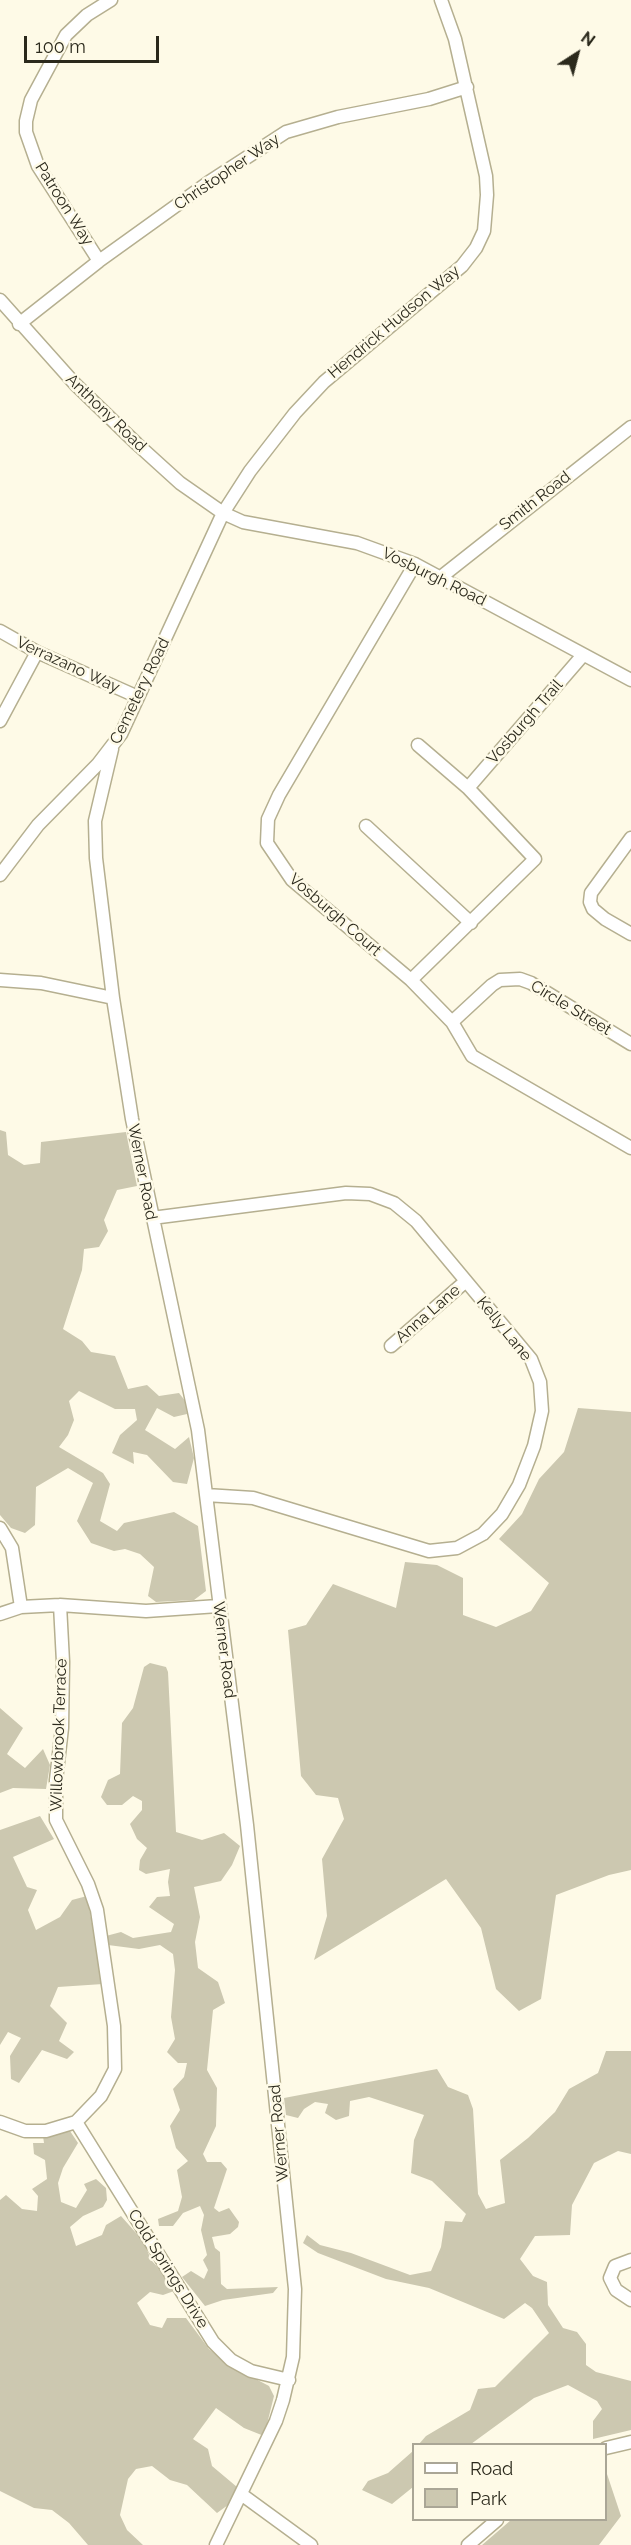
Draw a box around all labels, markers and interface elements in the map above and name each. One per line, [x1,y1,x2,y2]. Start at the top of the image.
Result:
scale bar [27,24,162,62]
north arrow [547,24,607,84]
text: N [577,28,598,50]
text: 100 m [35,36,86,57]
street label: Christopher Way [171,130,283,214]
street label: Patroon Way [31,159,97,249]
street label: Hendrick Hudson Way [324,261,464,383]
street label: Anthony Road [62,370,150,456]
street label: Smith Road [496,467,574,535]
street label: Vosburgh Road [379,543,489,611]
street label: Verrazano Way [13,633,123,697]
street label: Cemetery Road [106,635,174,747]
street label: Vosburgh Trail [483,676,567,768]
street label: Vosburgh Court [285,870,385,960]
street label: Circle Street [527,976,615,1040]
street label: Werner Road [123,1122,161,1222]
street label: Anna Lane [392,1281,464,1347]
street label: Kelly Lane [472,1293,536,1365]
street label: Werner Road [209,1600,239,1700]
street label: Willowbrook Terrace [47,1658,71,1812]
street label: Werner Road [265,2084,293,2182]
street label: Cold Springs Drive [124,2206,212,2332]
legend [412,2443,607,2521]
text: Road [470,2458,513,2479]
text: Park [470,2488,507,2509]

